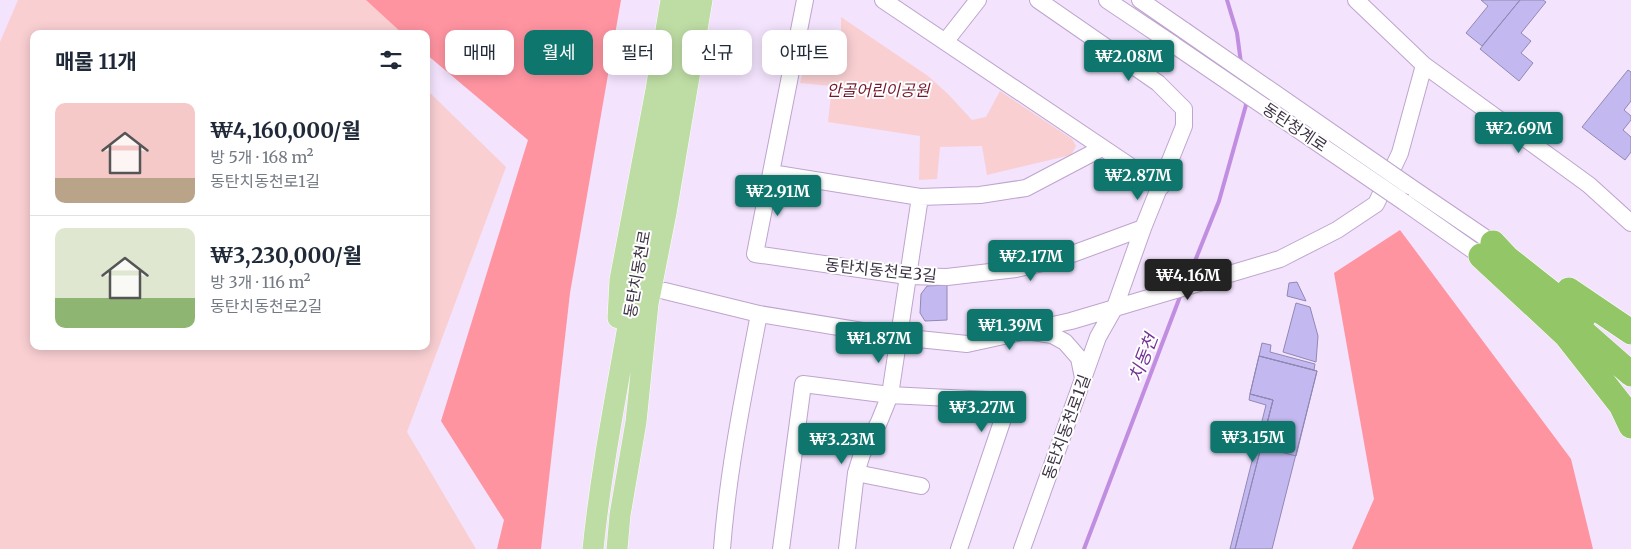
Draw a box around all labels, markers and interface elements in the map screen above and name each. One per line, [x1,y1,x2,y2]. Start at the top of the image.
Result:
chip: 매매 [445,30,514,75]
chip: 월세 [524,30,593,75]
chip: 필터 [603,30,672,75]
chip: 신규 [682,30,752,75]
chip: 아파트 [762,30,847,75]
pin: ₩2.08M [1088,39,1170,82]
icon: filters [377,46,405,74]
text: ₩2.08M [1095,46,1163,66]
text: 매물 11개 [55,48,137,75]
park label: 안골어린이공원 [826,80,931,100]
street label: 동탄청계로 [1259,98,1331,156]
pin: ₩2.69M [1478,112,1560,154]
text: ₩4,160,000/월 [210,117,361,144]
text: ₩2.69M [1486,118,1552,138]
icon: home [95,123,155,183]
text: 방 5개 · 168 m² [210,147,314,167]
pin: ₩2.87M [1097,158,1179,201]
text: ₩2.87M [1105,165,1171,185]
text: 동탄치동천로1길 [210,171,320,191]
pin: ₩2.91M [737,174,819,217]
text: ₩2.91M [746,181,810,201]
street label: 동탄치동천로 [619,229,655,319]
pin: ₩2.17M [990,240,1072,282]
text: ₩3,230,000/월 [210,242,362,269]
text: ₩2.17M [999,246,1063,266]
icon: home [95,248,155,308]
street label: 동탄치동천로3길 [824,254,938,286]
pin: ₩4.16M [1147,258,1229,301]
text: ₩4.16M [1156,265,1220,285]
text: 방 3개 · 116 m² [210,272,311,292]
text: 동탄치동천로2길 [210,296,323,316]
pin: ₩1.39M [969,308,1051,351]
text: ₩1.39M [978,315,1042,335]
pin: ₩1.87M [838,322,920,364]
text: ₩1.87M [847,328,911,348]
water label: 치동천 [1123,328,1164,385]
street label: 동탄치동천로1길 [1038,372,1094,482]
pin: ₩3.27M [941,390,1023,433]
text: ₩3.27M [949,397,1015,417]
pin: ₩3.15M [1212,420,1294,463]
pin: ₩3.23M [801,422,883,465]
text: ₩3.15M [1221,427,1285,447]
text: ₩3.23M [809,429,875,449]

